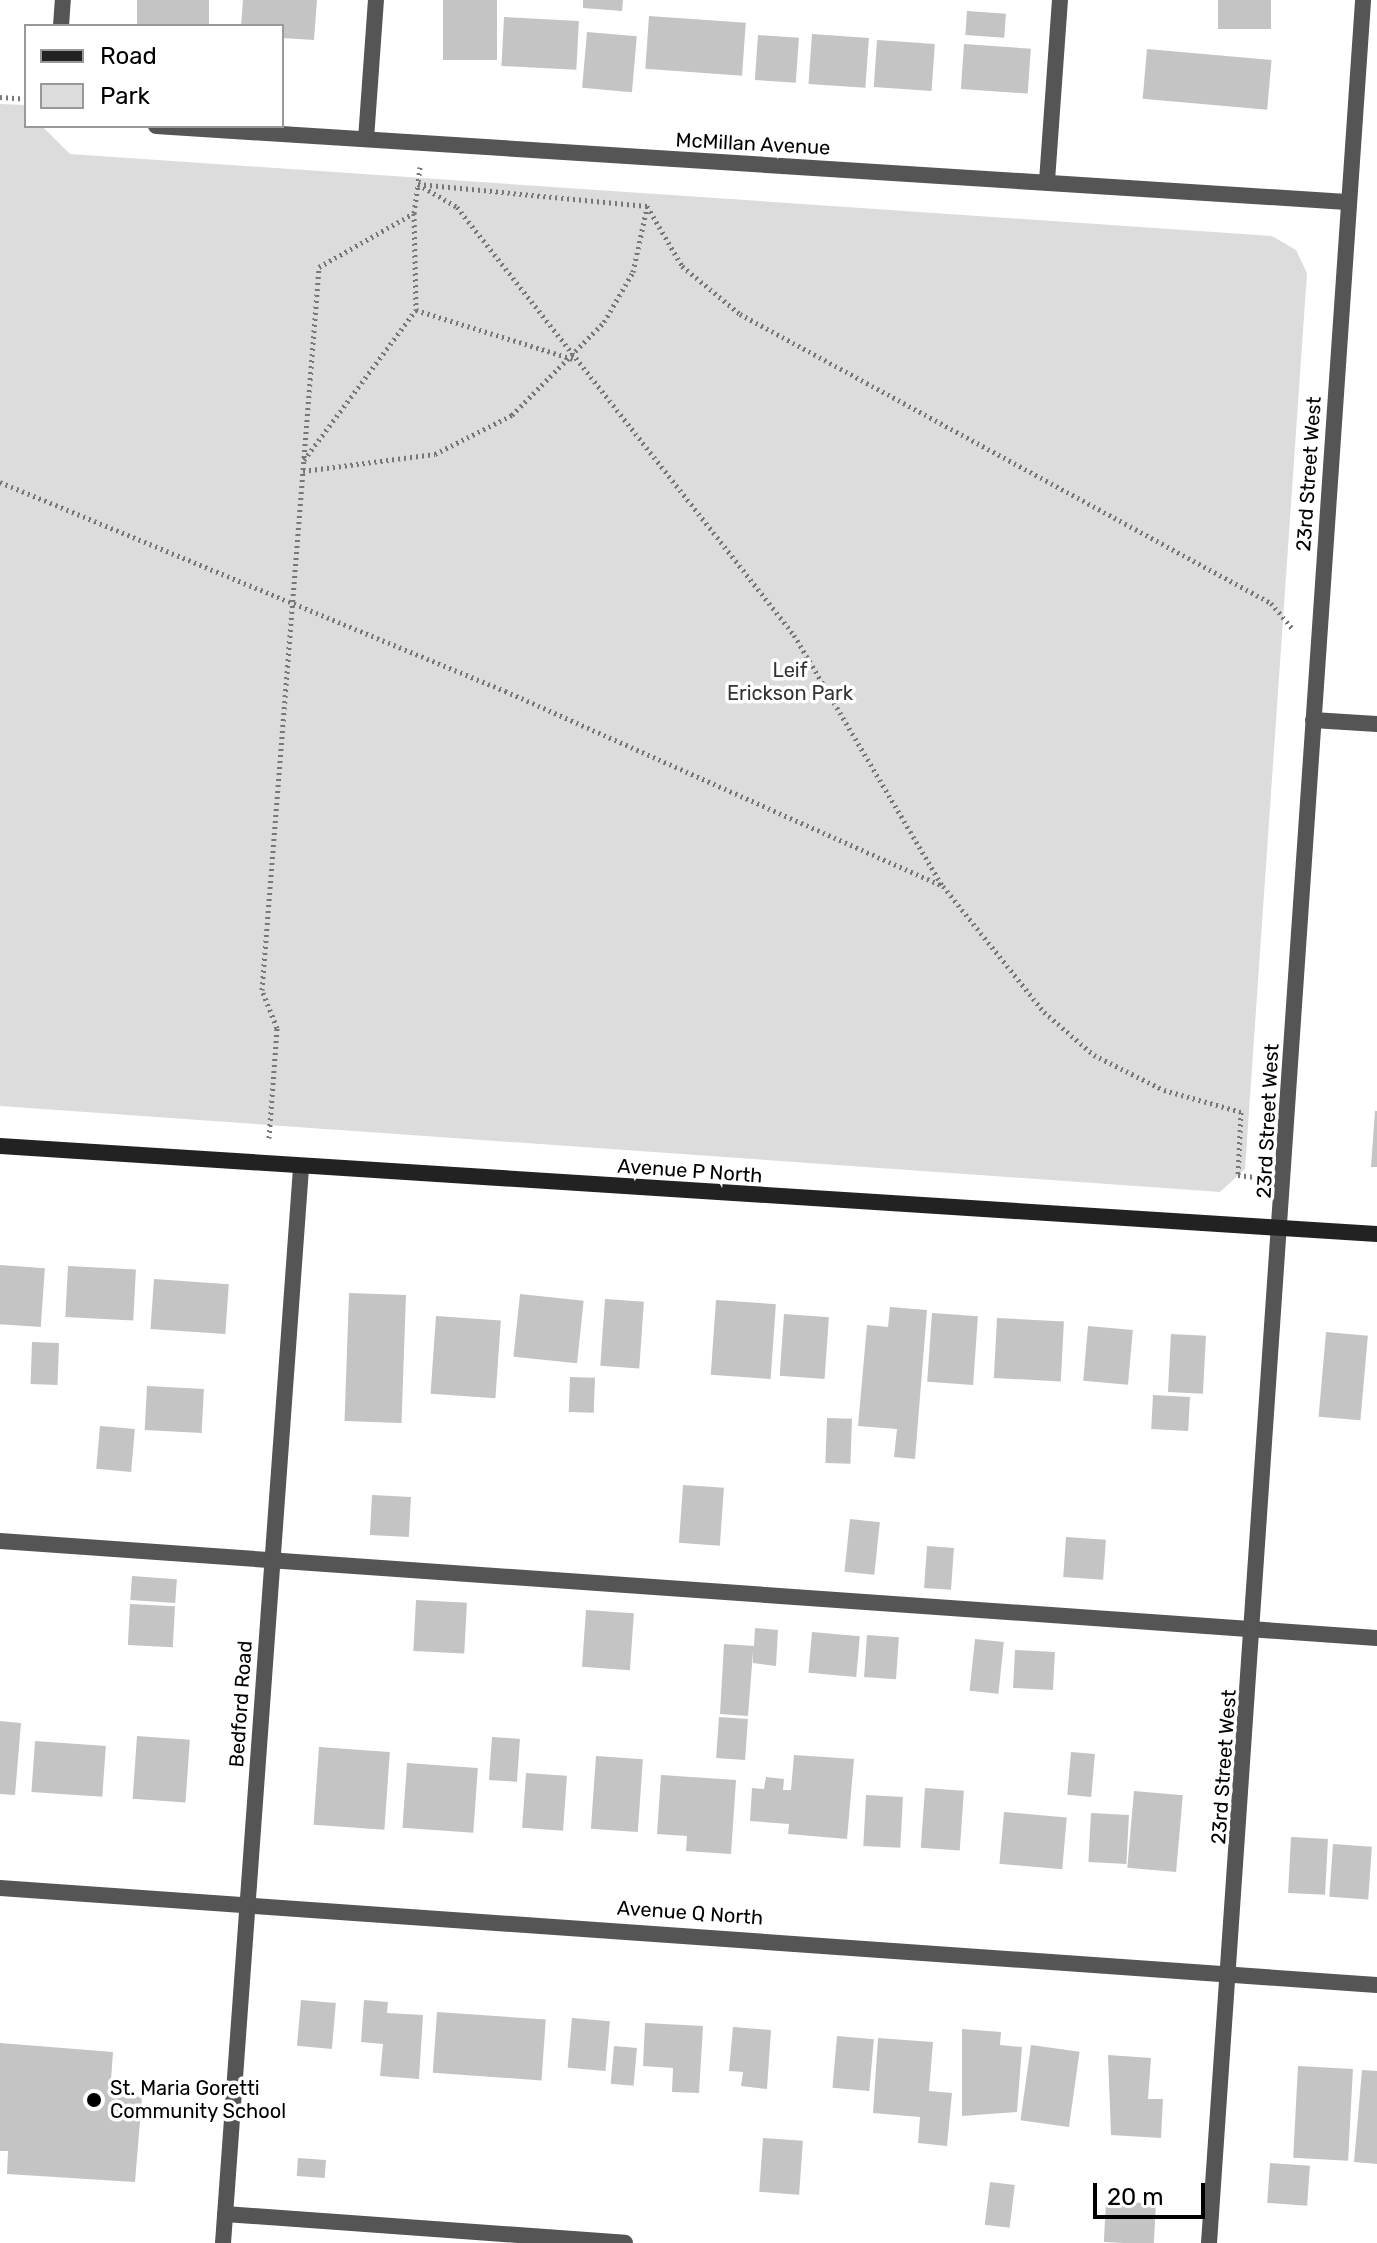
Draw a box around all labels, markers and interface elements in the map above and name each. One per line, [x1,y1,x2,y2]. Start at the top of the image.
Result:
legend [24,24,284,128]
text: Road [100,42,157,70]
text: Park [100,82,150,110]
street label: McMillan Avenue [675,128,831,160]
street label: 23rd Street West [1292,396,1326,552]
park label: Leif Erickson Park [727,659,853,706]
street label: 23rd Street West [1252,1043,1284,1199]
street label: Avenue P North [617,1154,763,1188]
street label: Bedford Road [225,1640,257,1768]
street label: 23rd Street West [1207,1689,1241,1845]
street label: Avenue Q North [616,1896,764,1930]
place label: St. Maria Goretti Community School [110,2076,287,2123]
marker: St. Maria Goretti Community School [85,2091,103,2109]
scale bar [1097,2167,1209,2217]
text: 20 m [1107,2183,1164,2211]

